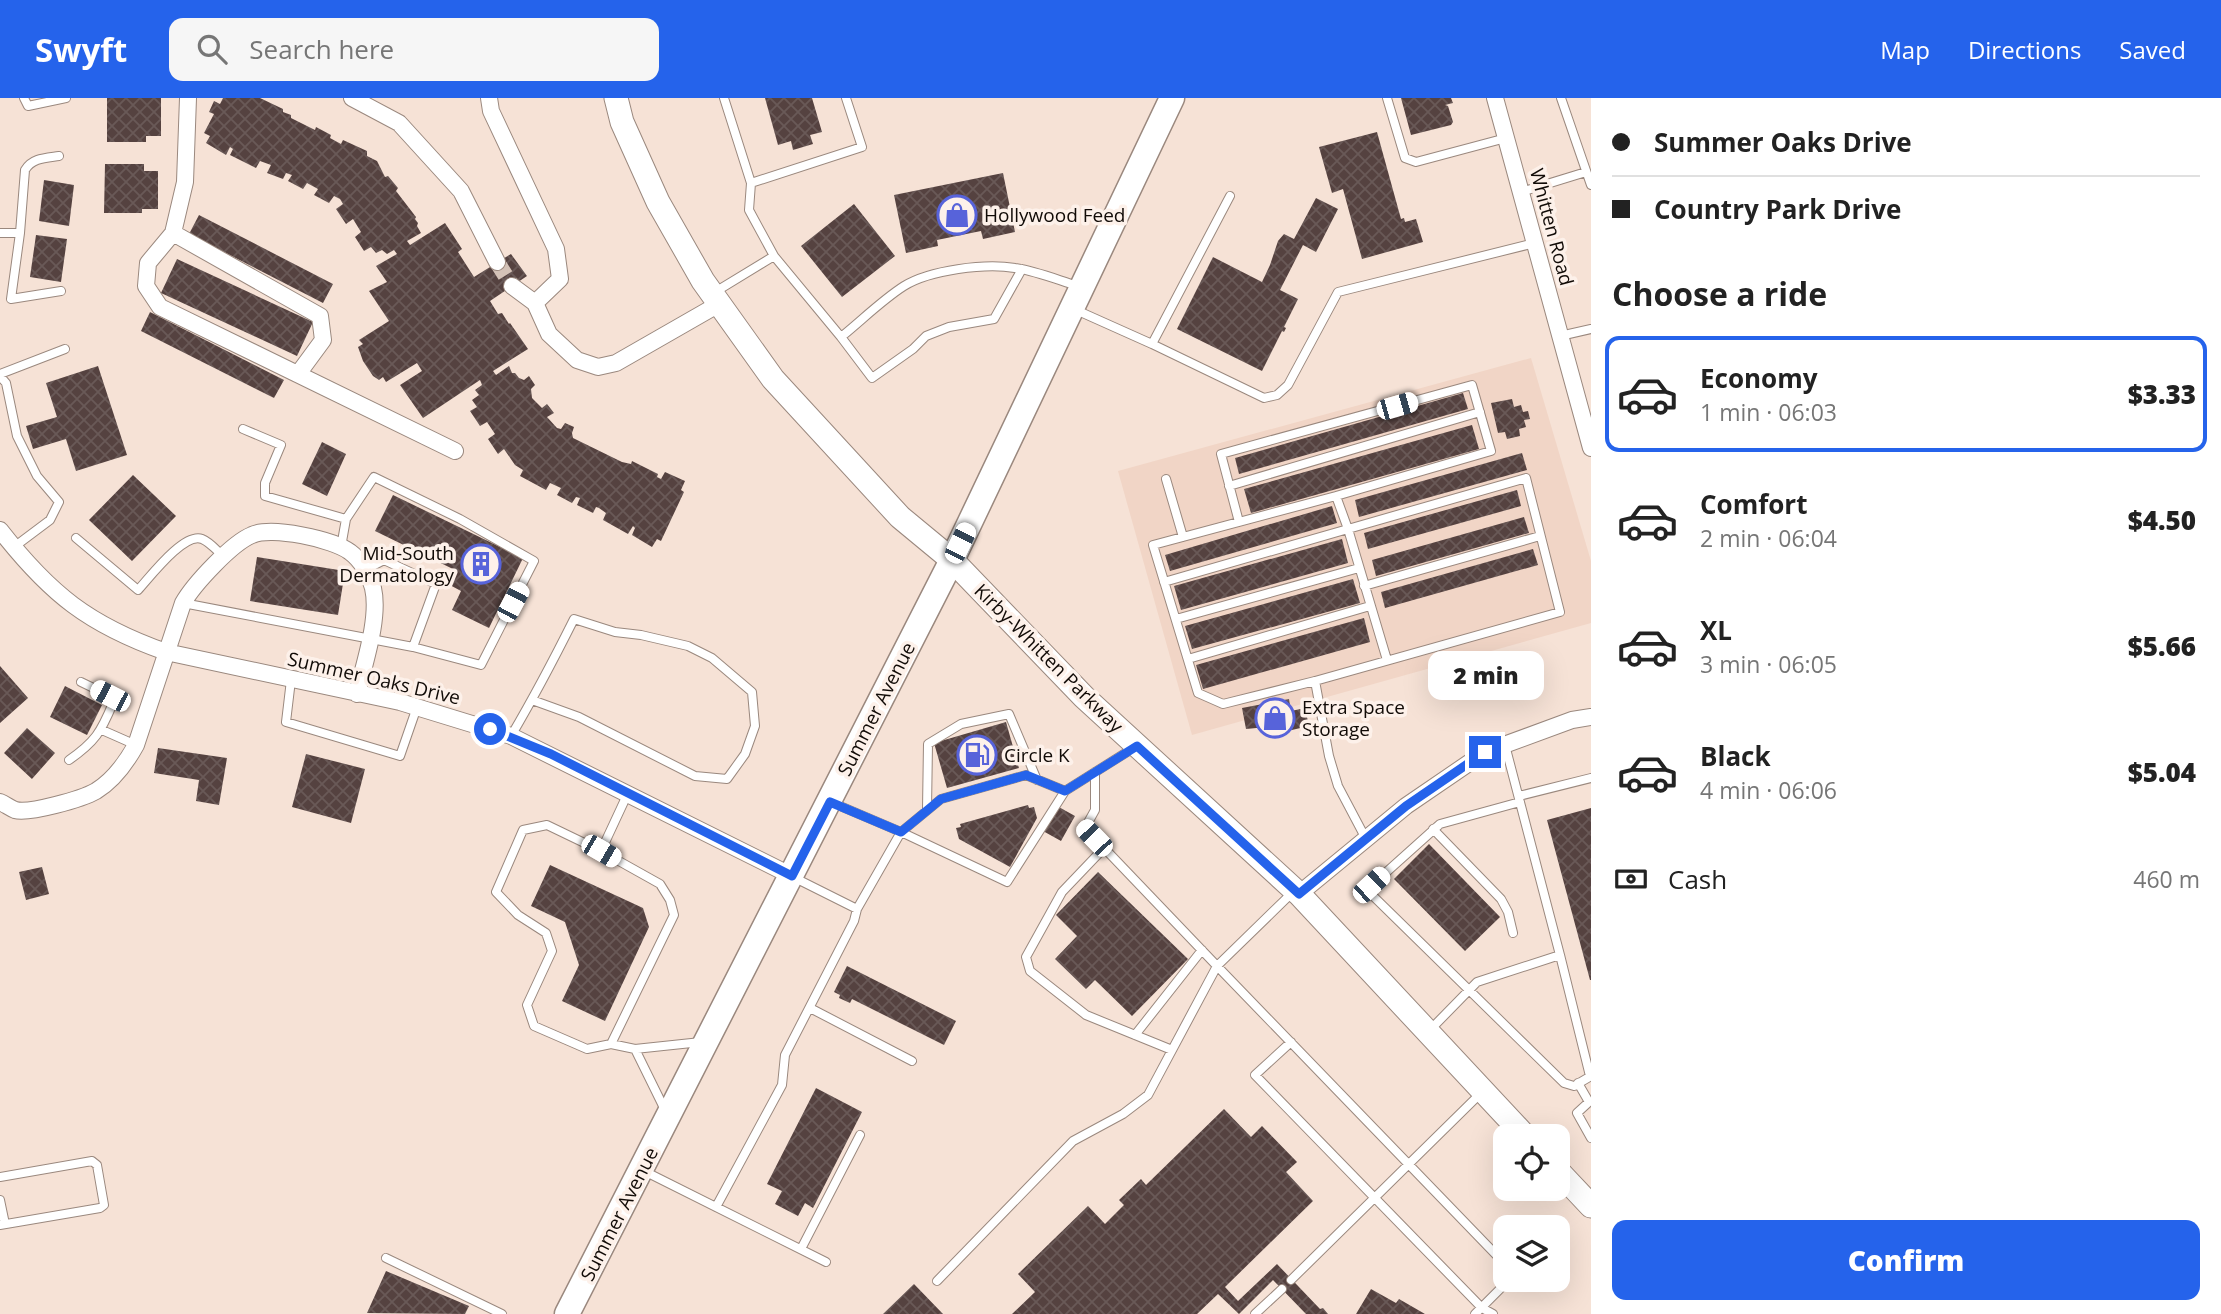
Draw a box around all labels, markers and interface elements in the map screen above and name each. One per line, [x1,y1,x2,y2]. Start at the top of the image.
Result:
search box [169,18,659,81]
text: Swyft [35,27,127,72]
icon: search [193,30,231,68]
text: Search here [249,31,394,67]
text: Map [1880,33,1930,66]
text: Directions [1968,33,2081,66]
text: Saved [2119,33,2186,66]
text: Summer Oaks Drive [1654,124,1912,160]
street label: Whitten Road [1524,166,1580,288]
text: Country Park Drive [1654,191,1901,227]
shop icon: Hollywood Feed [936,194,978,236]
place label: Hollywood Feed [984,202,1125,228]
text: Choose a ride [1612,272,1827,315]
text: Economy [1700,360,1818,396]
icon: car [1616,363,1679,426]
text: $3.33 [2128,376,2196,412]
car [1374,390,1421,422]
text: 1 min · 06:03 [1700,396,1837,428]
text: Comfort [1700,486,1807,522]
icon: car [1616,489,1679,552]
text: $4.50 [2128,502,2196,538]
car [942,520,979,566]
text: 2 min · 06:04 [1700,522,1837,554]
place label: Mid-South Dermatology [339,540,454,588]
building icon: Mid-South Dermatology [460,543,502,585]
street label: Kirby-Whitten Parkway [969,578,1130,739]
car [494,579,533,625]
text: XL [1700,612,1732,648]
icon: car [1616,615,1679,678]
text: $5.66 [2128,628,2196,664]
street label: Summer Avenue [831,638,921,780]
street label: Summer Oaks Drive [285,645,463,711]
text: 3 min · 06:05 [1700,648,1837,680]
callout: 2 min [1427,650,1543,700]
text: 2 min [1453,659,1519,691]
car [87,677,134,715]
place label: Extra Space Storage [1302,694,1405,742]
shop icon: Extra Space Storage [1254,697,1296,739]
route start [474,713,506,745]
fuel station icon: Circle K [956,734,998,776]
route end [1469,736,1501,768]
text: Black [1700,738,1771,774]
icon: car [1616,741,1679,804]
place label: Circle K [1004,742,1070,768]
text: $5.04 [2128,754,2196,790]
text: 4 min · 06:06 [1700,774,1837,806]
car [1072,816,1117,860]
car [578,831,625,871]
icon: cash [1612,860,1650,898]
text: Cash [1668,861,1727,897]
car [1349,863,1394,907]
text: 460 m [2133,863,2200,895]
map controls [1493,1124,1570,1292]
button: locate [1493,1124,1570,1201]
street label: Summer Avenue [574,1143,664,1285]
button: layers [1493,1215,1570,1292]
button: Confirm [1612,1220,2200,1300]

